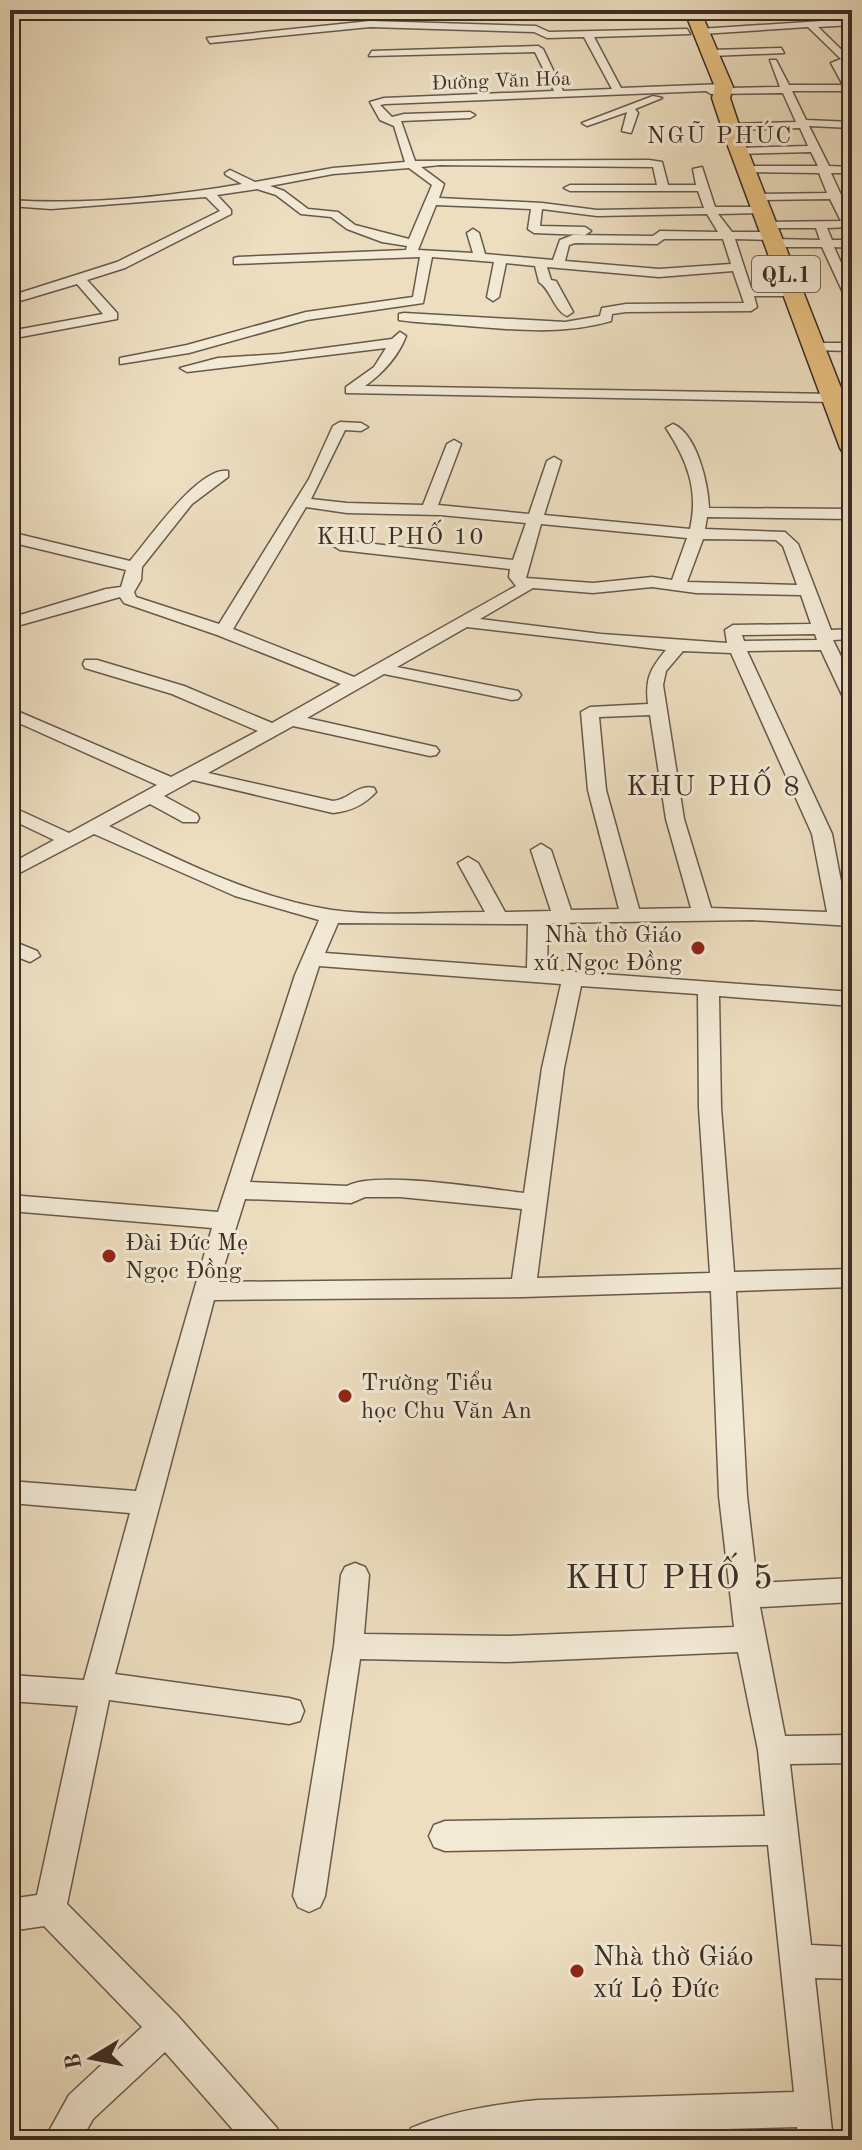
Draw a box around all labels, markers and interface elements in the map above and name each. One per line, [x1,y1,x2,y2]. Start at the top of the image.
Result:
street label: Đường Văn Hóa [431,70,571,94]
district label: NGŨ PHÚC [647,120,793,149]
road number: QL.1 [752,256,820,292]
district label: KHU PHỐ 10 [316,519,486,550]
district label: KHU PHỐ 8 [626,766,802,802]
place label: Nhà thờ Giáo xứ Ngọc Đồng [533,924,682,976]
marker: Nhà thờ Giáo xứ Ngọc Đồng [689,939,707,957]
place label: Đài Đức Mẹ Ngọc Đồng [125,1232,248,1284]
marker: Đài Đức Mẹ Ngọc Đồng [100,1247,118,1265]
place label: Trường Tiểu học Chu Văn An [361,1370,532,1424]
marker: Trường Tiểu học Chu Văn An [336,1387,354,1405]
district label: KHU PHỐ 5 [565,1552,775,1596]
place label: Nhà thờ Giáo xứ Lộ Đức [593,1944,754,2004]
marker: Nhà thờ Giáo xứ Lộ Đức [568,1962,586,1980]
north arrow [52,2018,132,2098]
text: B [62,2052,86,2071]

